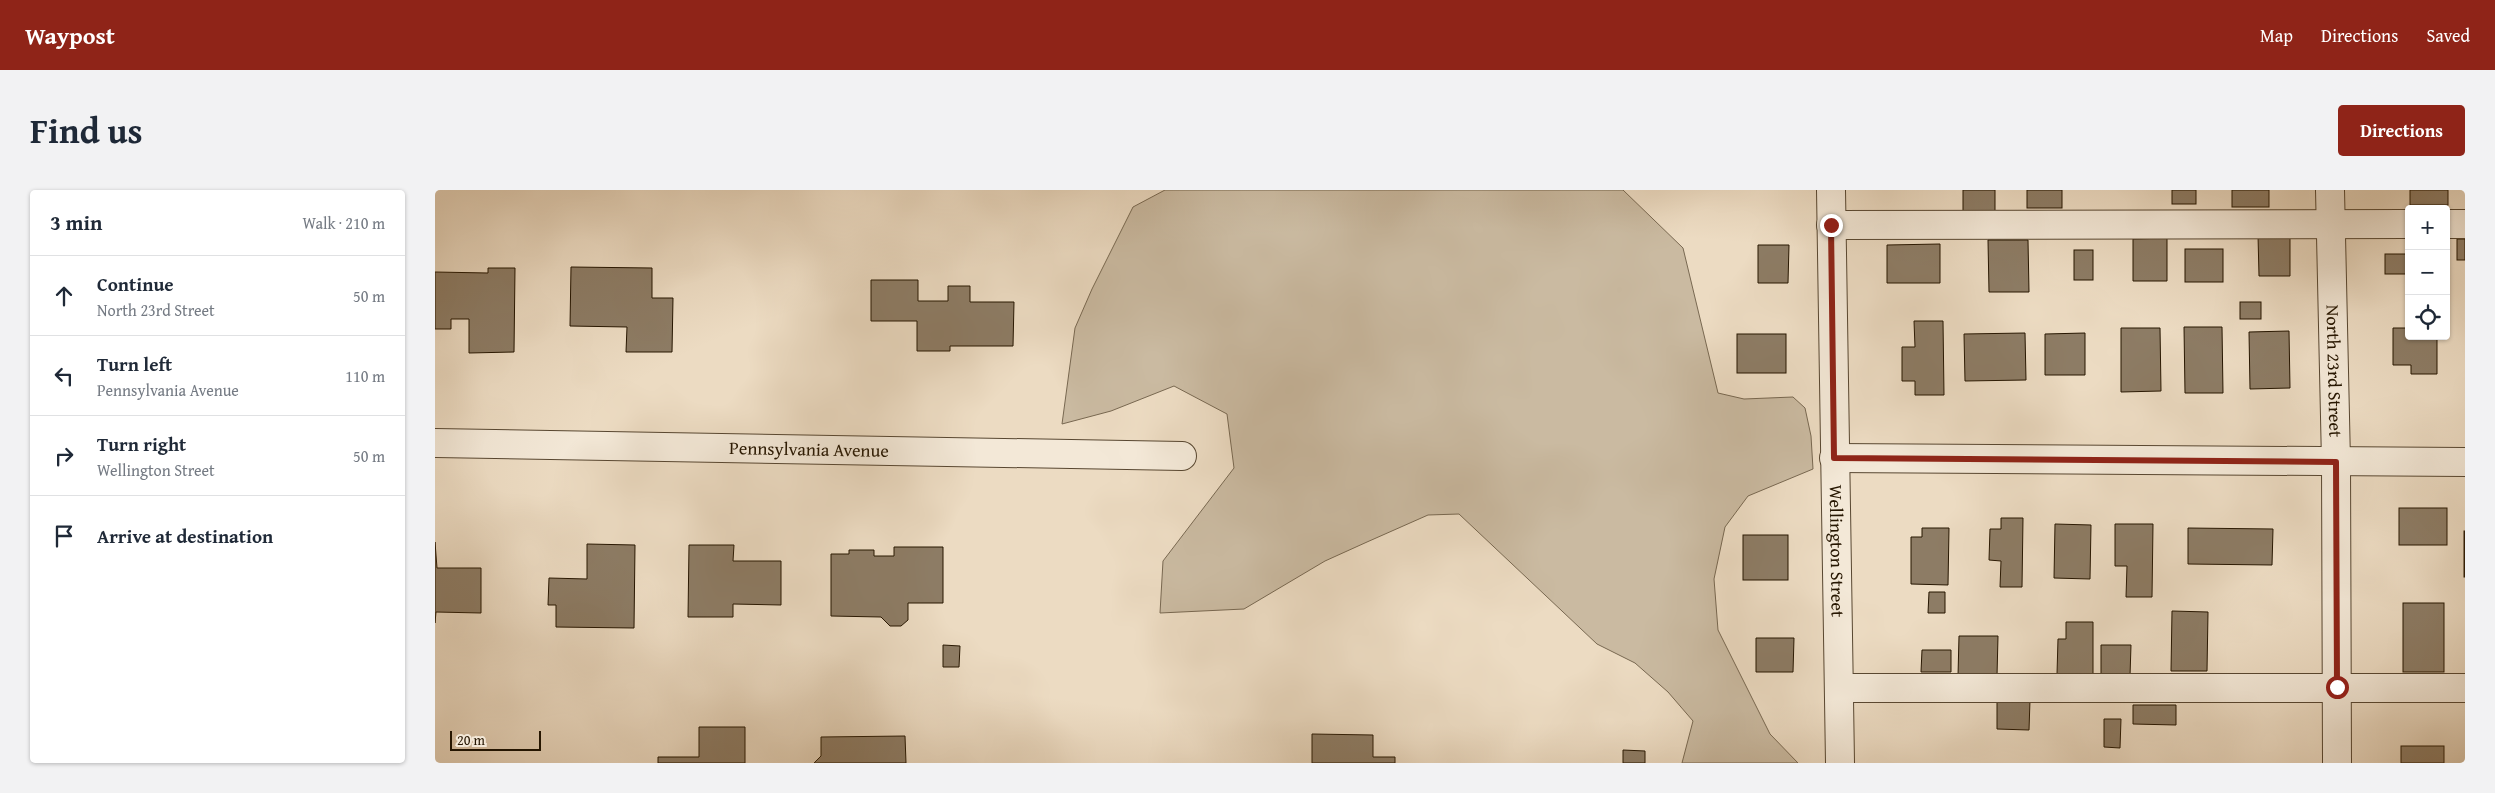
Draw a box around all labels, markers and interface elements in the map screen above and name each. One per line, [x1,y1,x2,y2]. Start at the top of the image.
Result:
text: Waypost [25,18,115,53]
text: Map [2260,22,2293,49]
text: Directions [2321,22,2398,49]
text: Saved [2426,22,2470,49]
text: Find us [30,105,143,156]
button: Directions [2338,105,2465,156]
map controls [2405,205,2450,340]
button: + [2405,205,2450,250]
text: 3 min [50,207,102,238]
text: Walk · 210 m [302,211,385,235]
route end [1820,214,1843,237]
button: − [2405,250,2450,295]
text: Continue [97,270,174,298]
icon: ahead [50,282,78,310]
text: 50 m [353,284,385,308]
button: locate [2405,295,2450,340]
text: North 23rd Street [97,298,215,322]
street label: North 23rd Street [2320,304,2349,438]
text: Turn left [97,350,172,378]
icon: left [50,362,78,390]
text: 110 m [345,364,385,388]
text: Pennsylvania Avenue [97,378,239,402]
text: Turn right [97,430,186,458]
street label: Pennsylvania Avenue [729,434,889,464]
icon: right [50,442,78,470]
text: 50 m [353,444,385,468]
text: Wellington Street [97,458,215,482]
street label: Wellington Street [1823,484,1852,618]
icon: arrive [50,522,78,550]
text: Arrive at destination [97,522,273,550]
route start [2326,676,2349,699]
scale bar [450,728,541,751]
text: 20 m [457,730,485,750]

